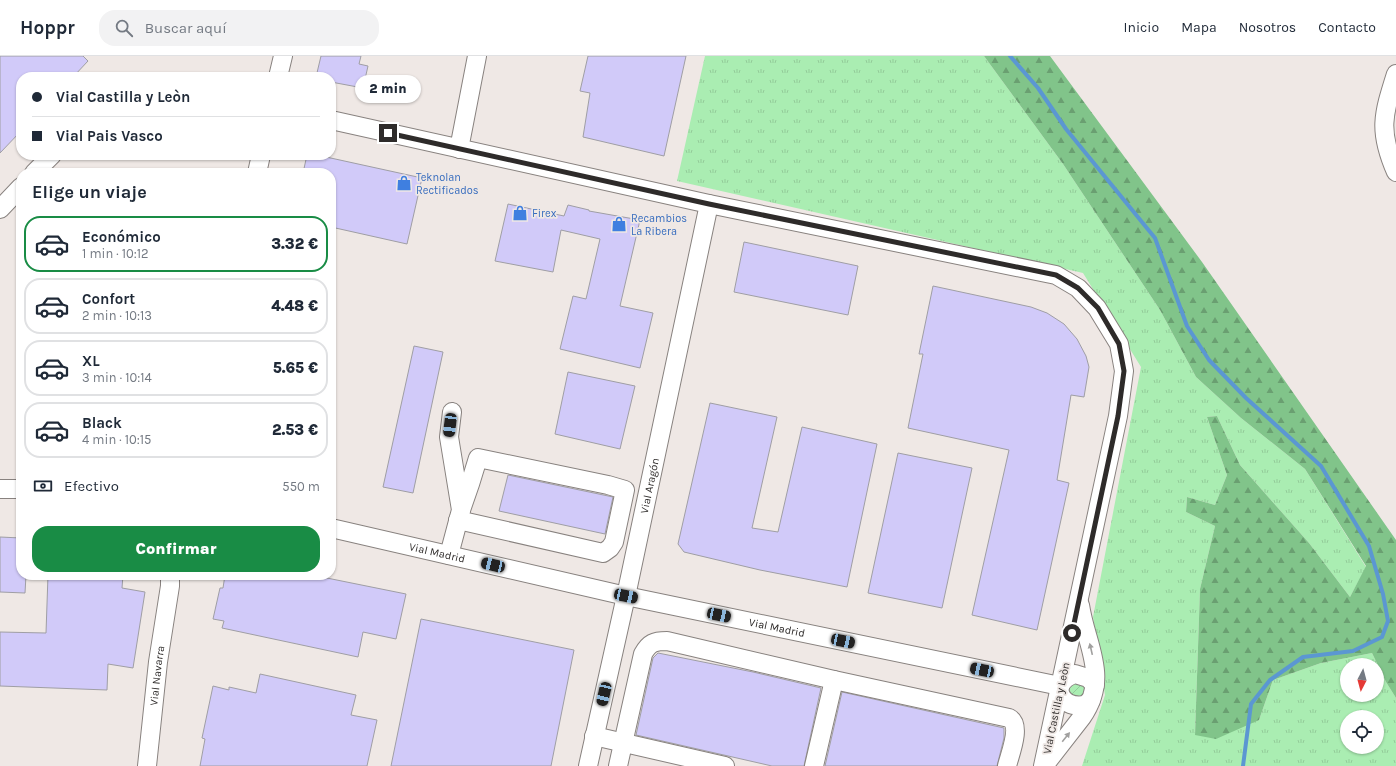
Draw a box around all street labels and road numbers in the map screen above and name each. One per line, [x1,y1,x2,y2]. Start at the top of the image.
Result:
street label: Vial Aragón [638,457,662,515]
street label: Vial Madrid [408,540,466,566]
street label: Vial Madrid [748,616,806,640]
street label: Vial Navarra [147,645,168,706]
street label: Vial Castilla y Leòn [1040,661,1073,755]

